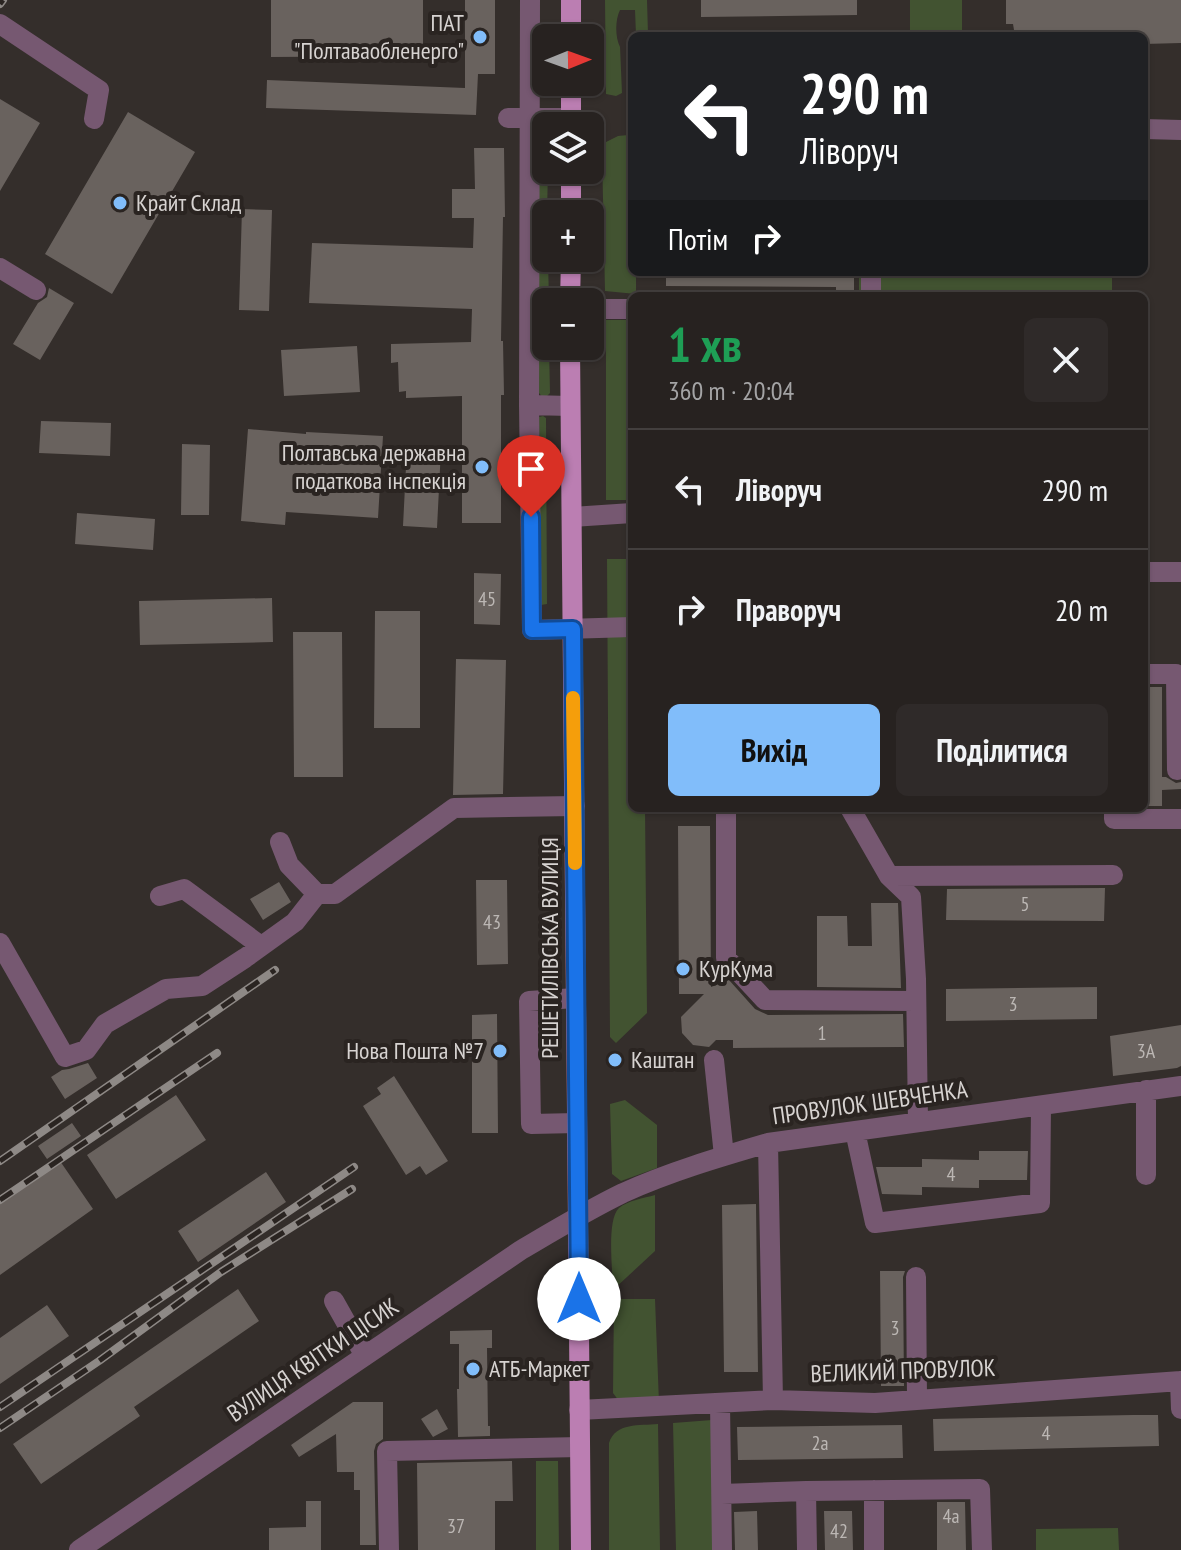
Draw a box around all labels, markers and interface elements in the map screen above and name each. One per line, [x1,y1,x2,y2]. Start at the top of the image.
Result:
place label: ПАТ "Полтаваобленерго" [294,7,464,66]
north arrow [532,24,604,96]
map controls [532,24,604,360]
marker: ПАТ "Полтаваобленерго" [471,28,489,46]
text: 290 m [800,57,929,129]
icon: left [668,64,772,168]
button: layers [532,112,604,184]
text: Ліворуч [800,127,899,174]
place label: Крайт Склад [136,187,242,218]
marker: Крайт Склад [111,194,129,212]
button: + [532,200,604,272]
icon: right [744,216,788,260]
text: Потім [668,219,728,258]
button: − [532,288,604,360]
text: 1 хв [668,313,742,375]
button: close [1024,318,1108,402]
text: 360 m · 20:04 [668,374,794,407]
pin [497,435,565,517]
place label: Полтавська державна податкова інспекція [282,437,466,496]
icon: arrive [509,447,553,491]
marker: Полтавська державна податкова інспекція [473,458,491,476]
icon: left [668,467,712,511]
text: Ліворуч [736,470,822,509]
text: 290 m [1042,470,1108,509]
house number: 45 [478,586,496,612]
icon: right [668,587,712,631]
text: Праворуч [736,590,841,629]
text: 20 m [1055,590,1108,629]
button: Вихід [668,704,880,796]
button: Поділитися [896,704,1108,796]
street label: РЕШЕТИЛІВСЬКА ВУЛИЦЯ [534,837,565,1059]
house number: 5 [1021,891,1030,917]
house number: 43 [483,909,501,935]
place label: КурКума [699,953,773,984]
marker: КурКума [674,960,692,978]
house number: 3 [1009,991,1018,1017]
house number: 1 [818,1020,827,1046]
place label: Нова Пошта №7 [346,1035,484,1066]
house number: 3А [1137,1038,1156,1064]
marker: Нова Пошта №7 [491,1042,509,1060]
place label: Каштан [631,1044,694,1075]
marker: Каштан [606,1051,624,1069]
street label: ПРОВУЛОК ШЕВЧЕНКА [770,1073,970,1132]
house number: 4 [947,1161,956,1187]
position arrow [537,1257,621,1341]
street label: ВУЛИЦЯ КВІТКИ ЦІСИК [221,1291,405,1428]
house number: 3 [891,1315,900,1341]
street label: ВЕЛИКИЙ ПРОВУЛОК [810,1352,996,1389]
place label: АТБ-Маркет [489,1353,590,1384]
marker: АТБ-Маркет [464,1360,482,1378]
house number: 4 [1042,1420,1051,1446]
house number: 2а [812,1430,829,1456]
house number: 4а [943,1503,960,1529]
house number: 37 [447,1513,465,1539]
house number: 42 [830,1518,848,1544]

